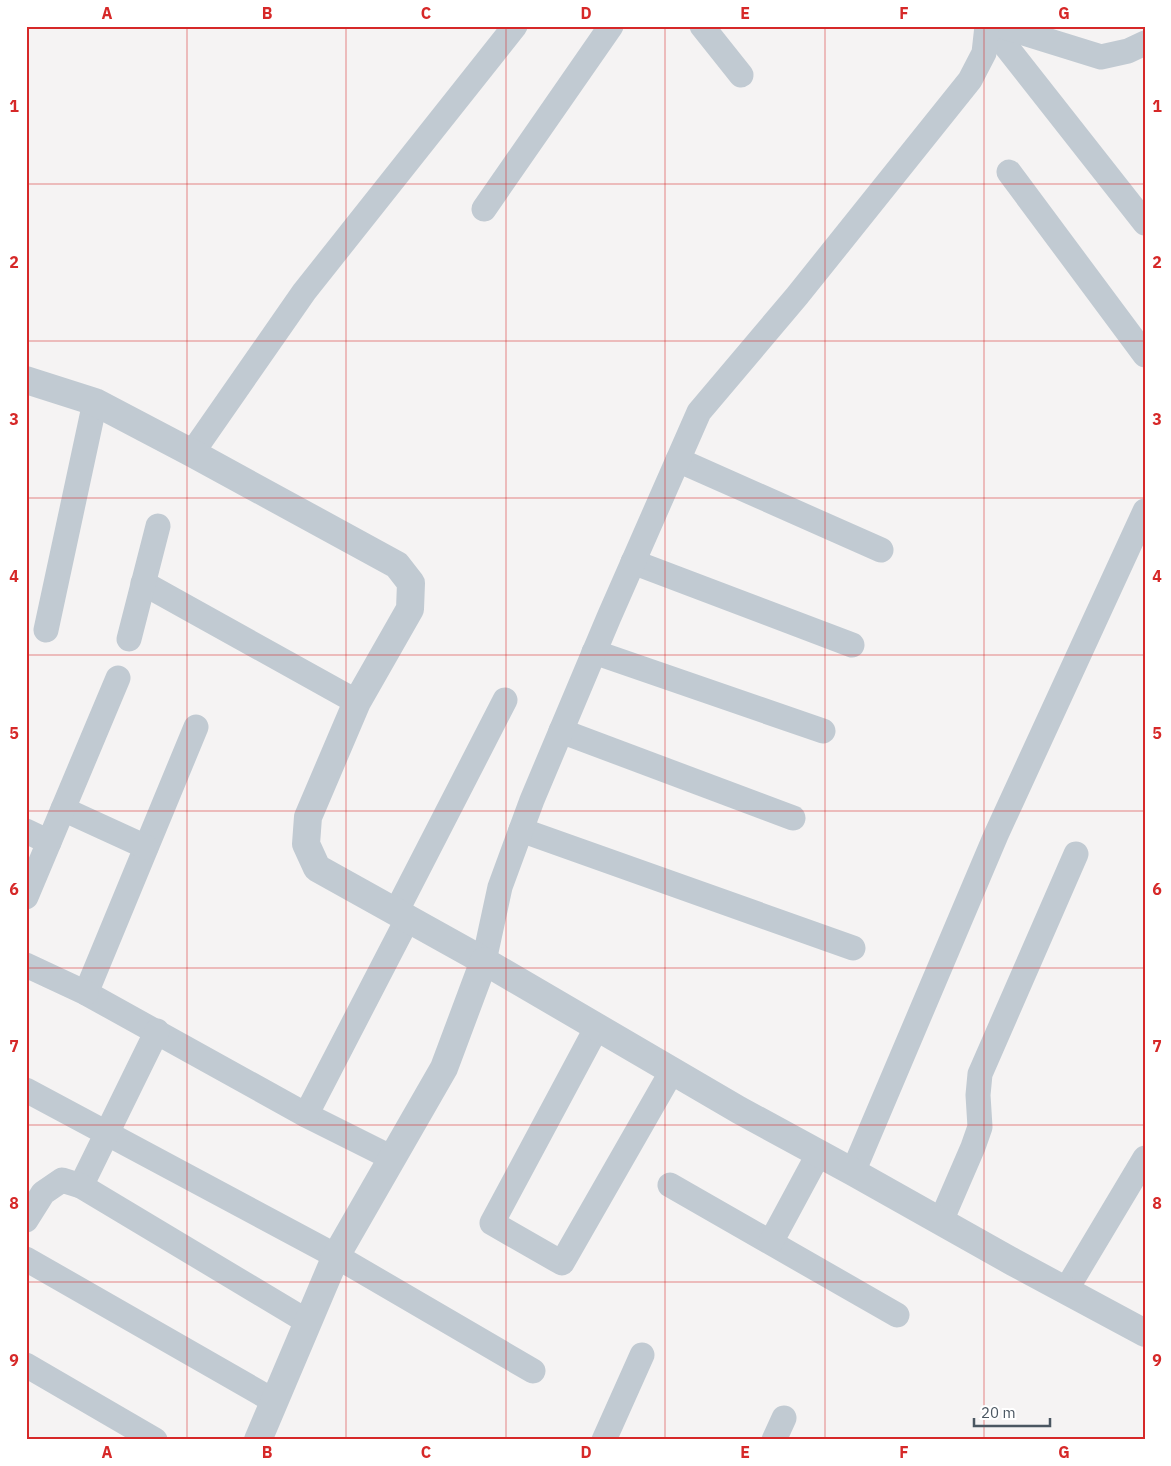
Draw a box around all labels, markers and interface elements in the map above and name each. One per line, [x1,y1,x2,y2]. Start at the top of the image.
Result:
text: A [102,3,113,23]
text: B [262,3,273,23]
text: C [421,3,431,23]
text: D [580,3,592,23]
text: E [740,3,750,23]
text: F [899,3,909,23]
text: G [1058,3,1070,23]
text: 1 [9,96,19,116]
text: 1 [1152,96,1162,116]
text: 2 [9,252,19,272]
text: 2 [1152,252,1162,272]
text: 3 [9,409,19,429]
text: 3 [1152,409,1162,429]
text: 4 [9,566,19,586]
text: 4 [1152,566,1162,586]
text: 5 [9,723,19,743]
text: 5 [1152,723,1162,743]
text: 6 [9,879,19,899]
text: 6 [1152,879,1162,899]
text: 7 [9,1036,19,1056]
text: 7 [1152,1036,1162,1056]
text: 8 [9,1193,19,1213]
text: 8 [1152,1193,1162,1213]
text: 9 [9,1350,19,1370]
text: 9 [1152,1350,1162,1370]
scale bar [974,1396,1050,1428]
text: 20 m [981,1403,1016,1422]
text: A [102,1442,113,1462]
text: B [262,1442,273,1462]
text: C [421,1442,431,1462]
text: D [580,1442,592,1462]
text: E [740,1442,750,1462]
text: F [899,1442,909,1462]
text: G [1058,1442,1070,1462]

